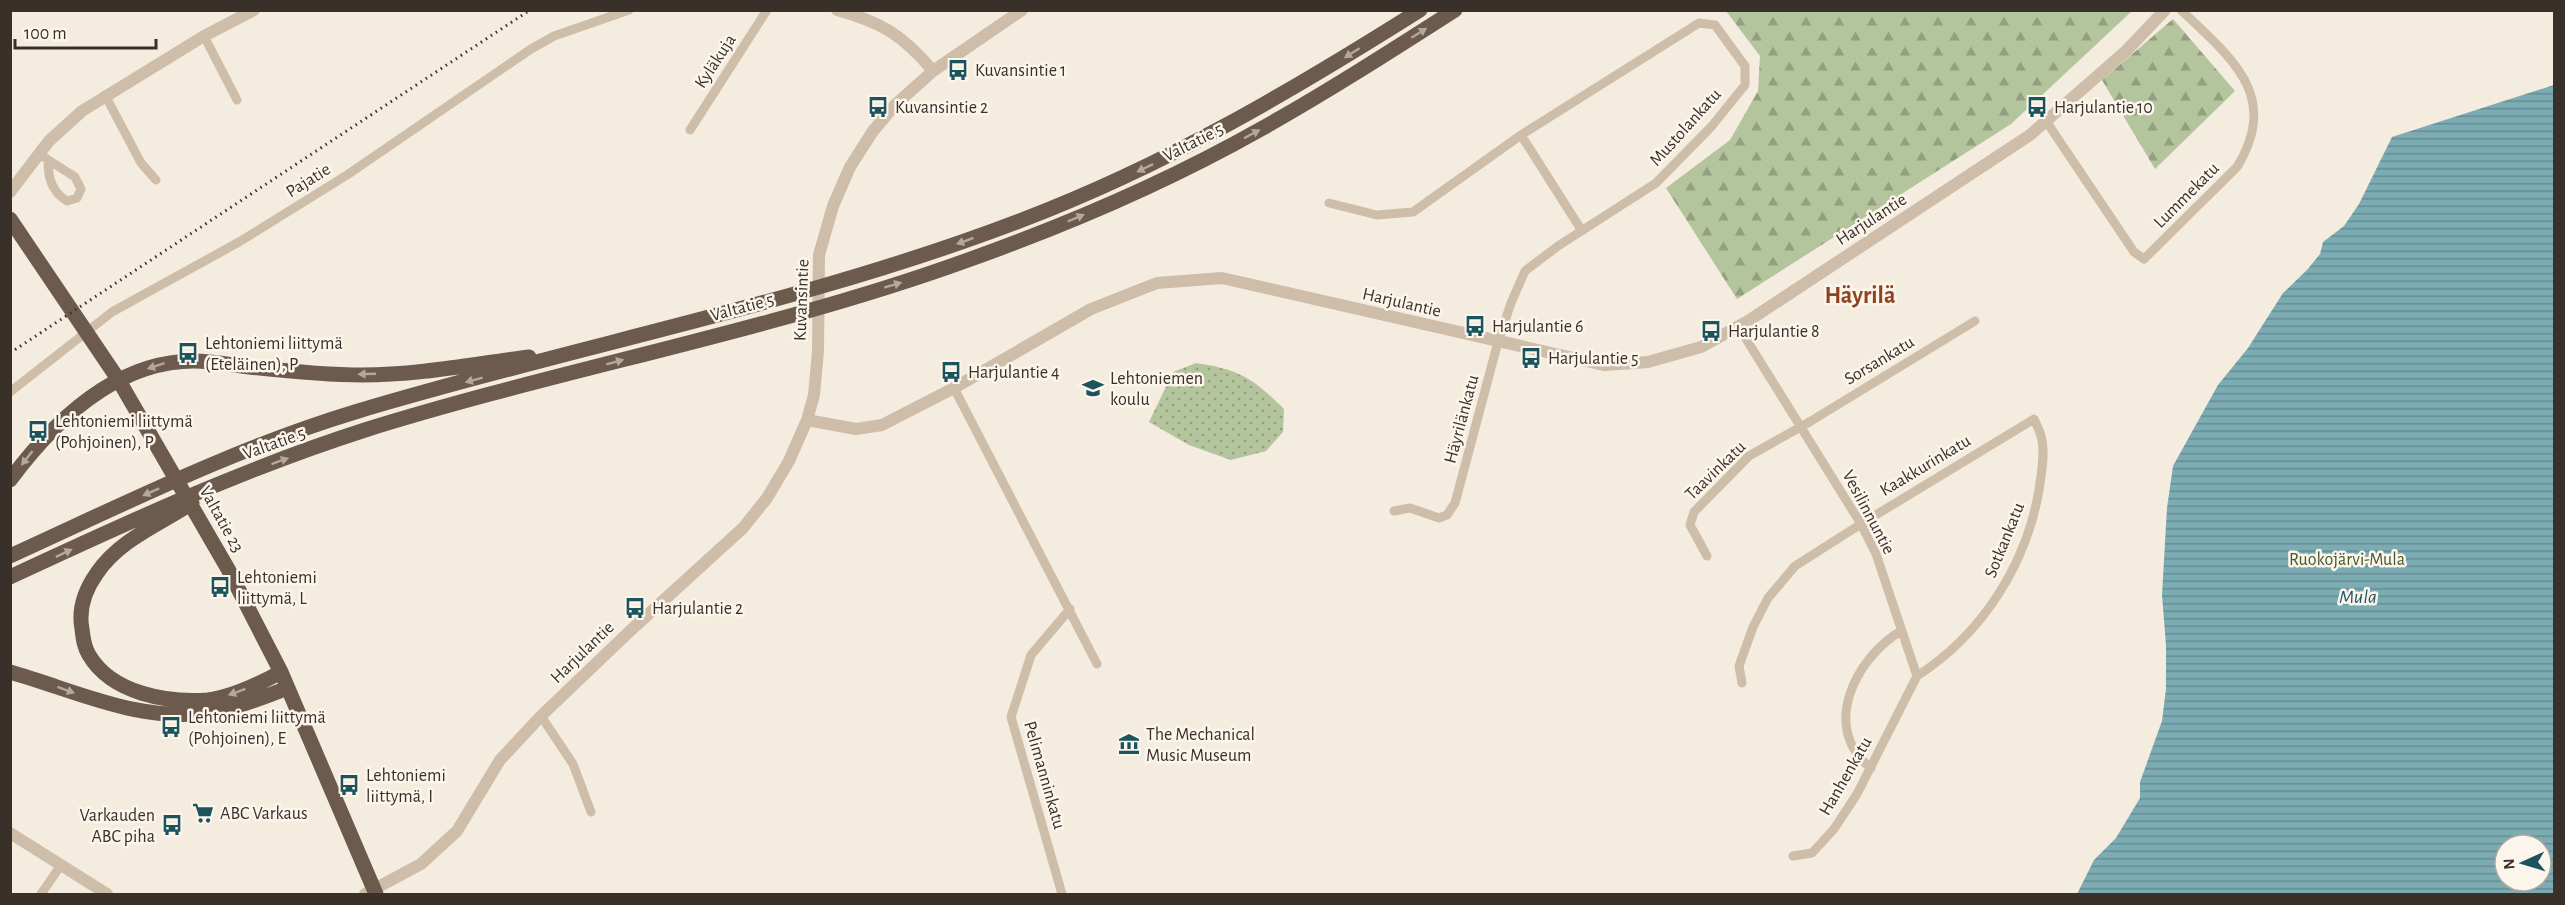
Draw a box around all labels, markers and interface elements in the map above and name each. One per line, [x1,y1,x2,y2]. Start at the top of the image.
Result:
scale bar [15,12,156,50]
text: 100 m [24,25,67,43]
one-way arrow [1411,28,1427,39]
street label: Kyläkuja [692,31,740,92]
one-way arrow [1344,47,1360,58]
bus stop icon: Kuvansintie 1 [946,58,970,82]
place label: Kuvansintie 1 [975,62,1066,80]
street label: Mustolankatu [1647,86,1725,170]
bus stop icon: Kuvansintie 2 [866,95,890,119]
bus stop icon: Harjulantie 10 [2025,95,2049,119]
place label: Kuvansintie 2 [895,99,988,117]
place label: Harjulantie 10 [2054,99,2153,117]
street label: Valtatie 5 [1160,120,1226,166]
one-way arrow [1244,129,1261,139]
street label: Lummekatu [2150,159,2223,232]
street label: Pajatie [283,160,334,201]
one-way arrow [1137,163,1154,172]
street label: Harjulantie [1833,190,1910,249]
one-way arrow [1067,213,1085,222]
one-way arrow [956,237,974,247]
street label: Kuvansintie [792,259,812,341]
one-way arrow [884,280,902,289]
district label: Häyrilä [1825,284,1895,308]
street label: Harjulantie [1361,285,1443,321]
street label: Valtatie 5 [709,291,776,325]
bus stop icon: Harjulantie 6 [1463,314,1487,338]
place label: Harjulantie 6 [1492,318,1584,336]
bus stop icon: Harjulantie 8 [1699,319,1723,343]
place label: Harjulantie 8 [1728,323,1820,341]
street label: Sorsankatu [1842,333,1917,389]
place label: Lehtoniemi liittymä (Eteläinen), P [205,335,343,374]
bus stop icon: Lehtoniemi liittymä (Eteläinen), P [176,341,200,365]
bus stop icon: Harjulantie 5 [1519,346,1543,370]
place label: Harjulantie 5 [1548,350,1639,368]
one-way arrow [606,357,624,366]
bus stop icon: Harjulantie 4 [939,360,963,384]
one-way arrow [146,362,164,372]
place label: Harjulantie 4 [968,364,1060,382]
one-way arrow [357,370,376,379]
place label: Lehtoniemen koulu [1110,370,1203,409]
street label: Häyrilänkatu [1442,373,1482,465]
one-way arrow [465,375,483,385]
school or university icon: Lehtoniemen koulu [1081,376,1105,400]
place label: Lehtoniemi liittymä (Pohjoinen), P [55,413,193,452]
bus stop icon: Lehtoniemi liittymä (Pohjoinen), P [26,419,50,443]
street label: Valtatie 5 [241,424,308,463]
street label: Kaakkurinkatu [1877,432,1974,500]
street label: Taavinkatu [1682,438,1749,504]
one-way arrow [21,451,33,466]
one-way arrow [271,456,289,466]
street label: Vesilinnuntie [1838,467,1898,558]
street label: Valtatie 23 [196,483,247,556]
one-way arrow [142,488,159,497]
street label: Sotkankatu [1982,500,2028,580]
one-way arrow [55,548,72,557]
park label: Ruokojärvi-Mula [2289,551,2405,569]
place label: Lehtoniemi liittymä, L [237,569,317,608]
bus stop icon: Lehtoniemi liittymä, L [208,575,232,599]
water label: Mula [2339,587,2377,607]
bus stop icon: Harjulantie 2 [623,596,647,620]
place label: Harjulantie 2 [652,600,743,618]
street label: Harjulantie [548,618,618,687]
one-way arrow [57,686,75,696]
one-way arrow [228,687,246,697]
place label: Lehtoniemi liittymä (Pohjoinen), E [188,709,326,748]
bus stop icon: Lehtoniemi liittymä (Pohjoinen), E [159,715,183,739]
street label: Pelimanninkatu [1020,719,1068,831]
place label: The Mechanical Music Museum [1146,726,1255,765]
museum icon: The Mechanical Music Museum [1117,732,1141,756]
street label: Hanhenkatu [1816,734,1876,819]
place label: Lehtoniemi liittymä, I [366,767,446,806]
bus stop icon: Lehtoniemi liittymä, I [337,773,361,797]
supermarket icon: ABC Varkaus [191,801,215,825]
place label: ABC Varkaus [220,805,308,823]
place label: Varkauden ABC piha [80,807,155,846]
bus stop icon: Varkauden ABC piha [160,813,184,837]
north arrow [2493,833,2553,893]
text: N [2501,858,2517,870]

